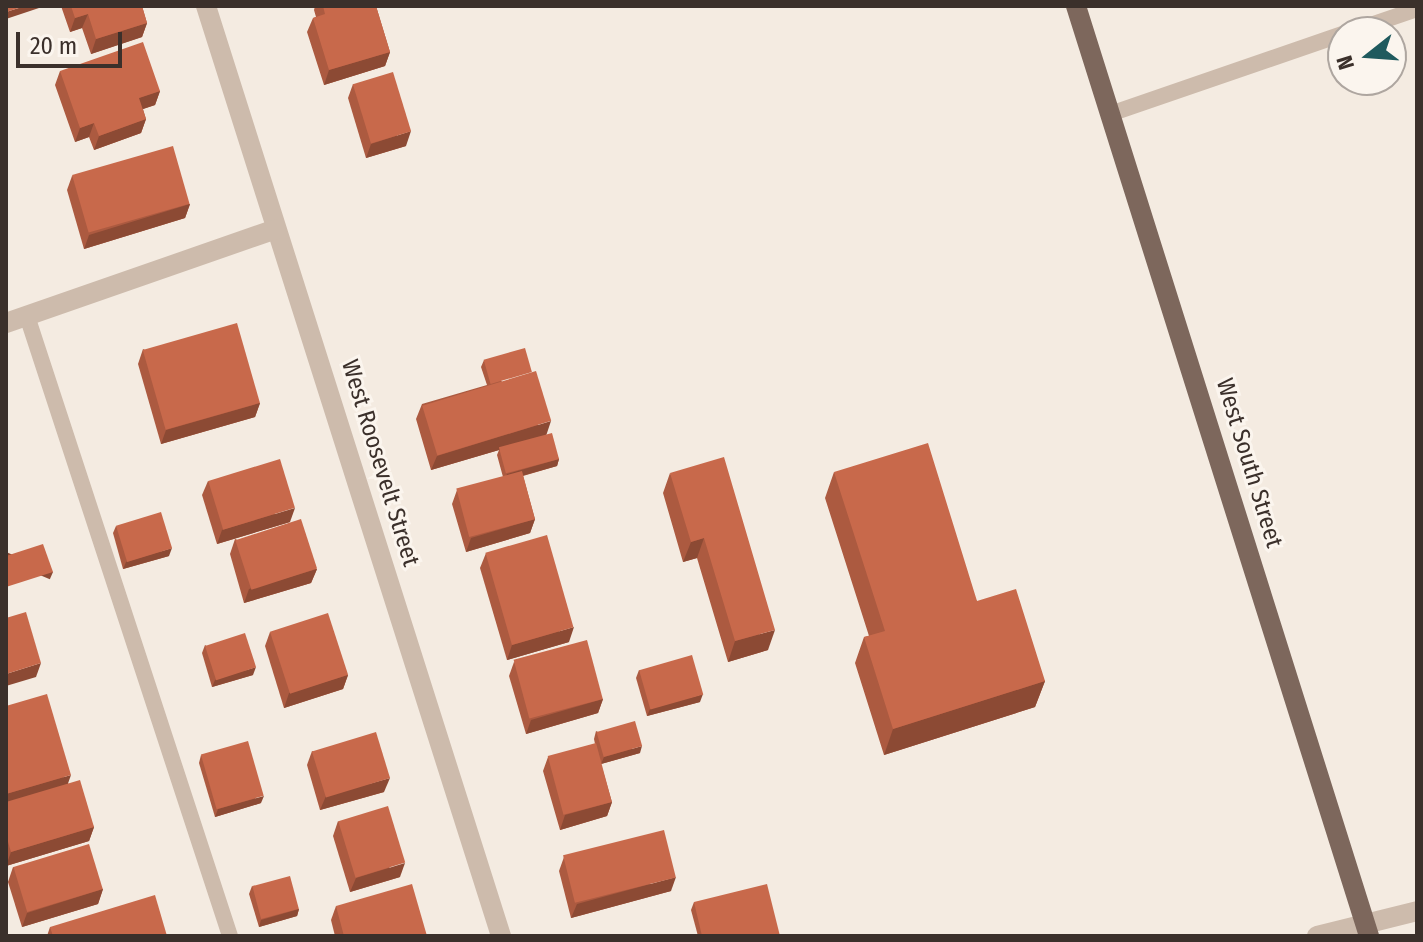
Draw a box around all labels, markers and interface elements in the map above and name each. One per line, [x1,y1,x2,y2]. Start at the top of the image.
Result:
scale bar [20,16,126,66]
north arrow [1327,16,1407,96]
text: 20 m [30,32,77,60]
text: N [1331,52,1360,73]
street label: West Roosevelt Street [335,356,425,570]
street label: West South Street [1210,375,1288,551]

